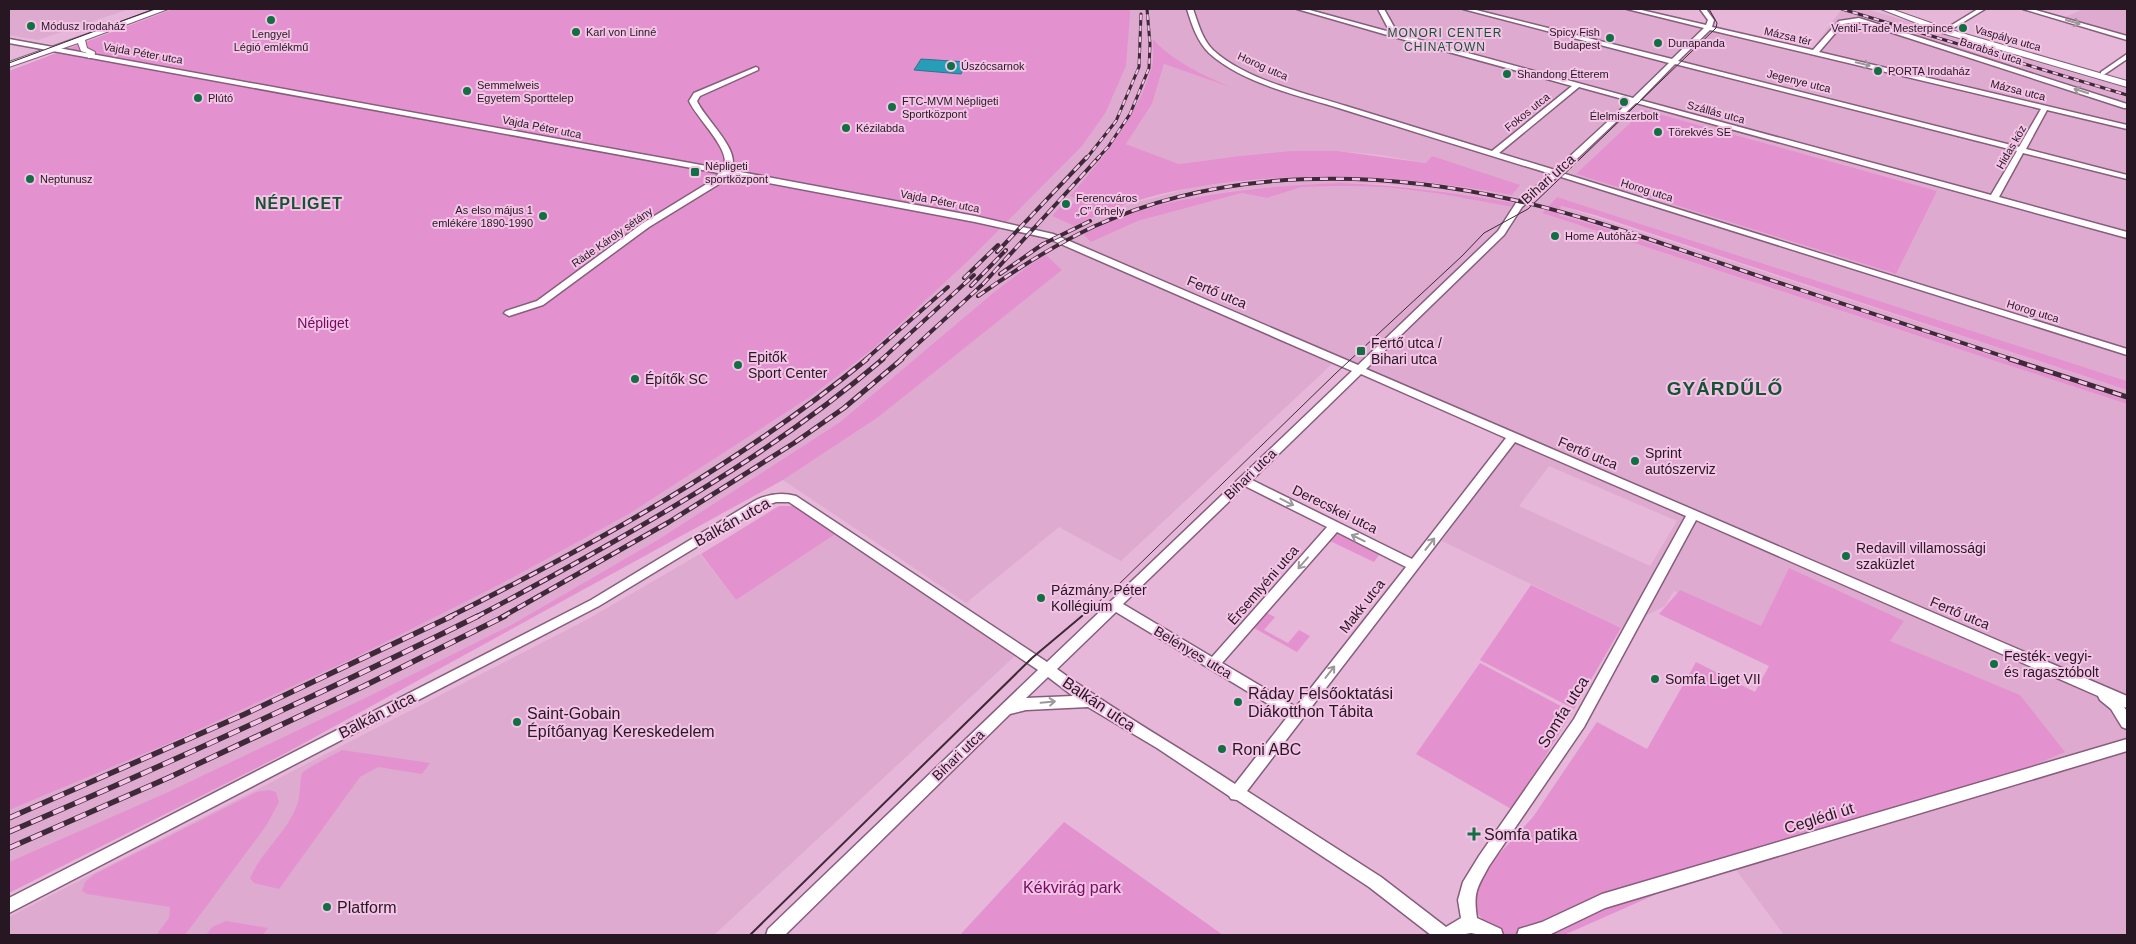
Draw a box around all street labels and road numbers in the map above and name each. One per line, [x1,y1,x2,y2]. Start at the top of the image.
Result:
street label: Vaspálya utca [1974,23,2043,53]
street label: Mázsa tér [1763,25,1813,47]
street label: Barabás utca [1958,35,2025,67]
street label: Vajda Péter utca [102,40,185,66]
street label: Horog utca [1236,50,1291,83]
street label: Jegenye utca [1766,67,1833,95]
street label: Mázsa utca [1989,77,2048,103]
street label: Fokos utca [1502,90,1552,134]
street label: Szállás utca [1686,99,1747,126]
street label: Vajda Péter utca [501,113,584,141]
street label: Hidas köz [1994,123,2028,171]
street label: Bihari utca [1518,151,1578,207]
street label: Horog utca [1620,176,1675,204]
street label: Vajda Péter utca [899,187,982,215]
street label: Räde Károly sétány [569,204,655,269]
street label: Fertő utca [1185,272,1249,312]
street label: Horog utca [2006,297,2061,325]
street label: Fertő utca [1556,433,1620,473]
street label: Bihari utca [1221,445,1279,503]
street label: Derecskei utca [1290,482,1380,537]
street label: Balkán utca [691,494,773,550]
street label: Érsemlyéni utca [1224,542,1302,628]
street label: Makk utca [1336,576,1388,636]
street label: Fertő utca [1928,593,1992,633]
street label: Belényes utca [1151,622,1235,682]
street label: Somfa utca [1534,673,1592,751]
street label: Balkán utca [1060,674,1138,734]
street label: Balkán utca [336,688,418,742]
street label: Bihari utca [929,726,987,784]
street label: Ceglédi út [1782,799,1856,837]

